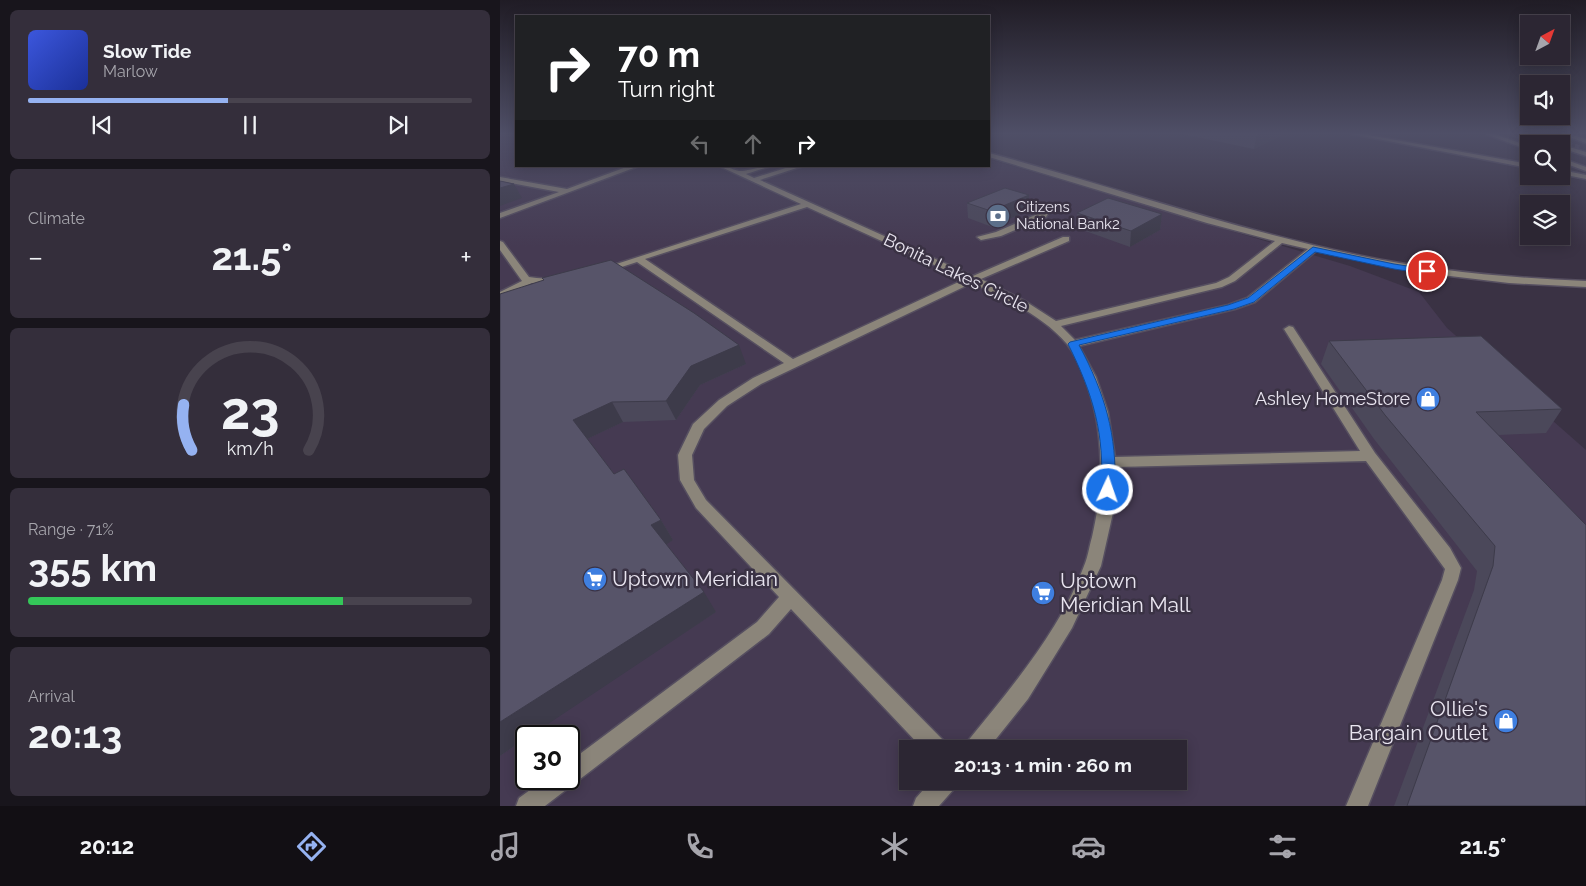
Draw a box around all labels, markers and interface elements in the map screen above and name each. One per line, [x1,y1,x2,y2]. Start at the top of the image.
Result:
north arrow [1520,15,1570,65]
map controls [1520,15,1570,245]
text: 70 m [618,34,700,75]
icon: right [535,35,600,100]
text: Slow Tide [103,40,192,62]
text: Marlow [103,62,158,81]
button: sound [1520,75,1570,125]
text: Turn right [618,76,715,102]
icon: previous [88,111,116,139]
icon: pause [236,111,264,139]
icon: next [384,111,412,139]
icon: left [686,130,714,158]
icon: ahead [739,130,767,158]
icon: right [792,130,820,158]
button: search [1520,135,1570,185]
button: layers [1520,195,1570,245]
place label: Citizens National Bank2 [1016,198,1120,233]
bank icon: Citizens National Bank2 [985,203,1011,229]
text: Climate [28,209,85,228]
street label: Bonita Lakes Circle [880,228,1032,317]
text: 21.5° [211,234,292,279]
text: − [28,241,43,274]
text: + [460,241,472,274]
pin [1406,250,1448,292]
icon: arrive [1413,257,1441,285]
text: 23 [221,380,279,441]
shop icon: Ashley HomeStore [1415,386,1441,412]
place label: Ashley HomeStore [1255,388,1410,409]
text: km/h [226,438,274,459]
position arrow [1081,463,1133,515]
text: Range · 71% [28,520,114,539]
text: 355 km [28,545,157,590]
supermarket icon: Uptown Meridian [582,566,608,592]
place label: Uptown Meridian [612,566,778,591]
place label: Uptown Meridian Mall [1060,568,1191,617]
supermarket icon: Uptown Meridian Mall [1030,580,1056,606]
text: Arrival [28,687,75,706]
place label: Ollie's Bargain Outlet [1349,696,1488,745]
shop icon: Ollie's Bargain Outlet [1493,708,1519,734]
text: 20:13 [28,712,122,757]
speed limit sign: 30 [515,725,580,790]
text: 20:13 · 1 min · 260 m [954,754,1132,776]
icon: directions [294,829,329,864]
icon: music [488,829,523,864]
icon: phone [682,829,717,864]
icon: climate [877,829,912,864]
icon: car [1071,829,1106,864]
icon: filters [1265,829,1300,864]
text: 20:12 [80,833,134,859]
text: 21.5° [1460,833,1506,859]

